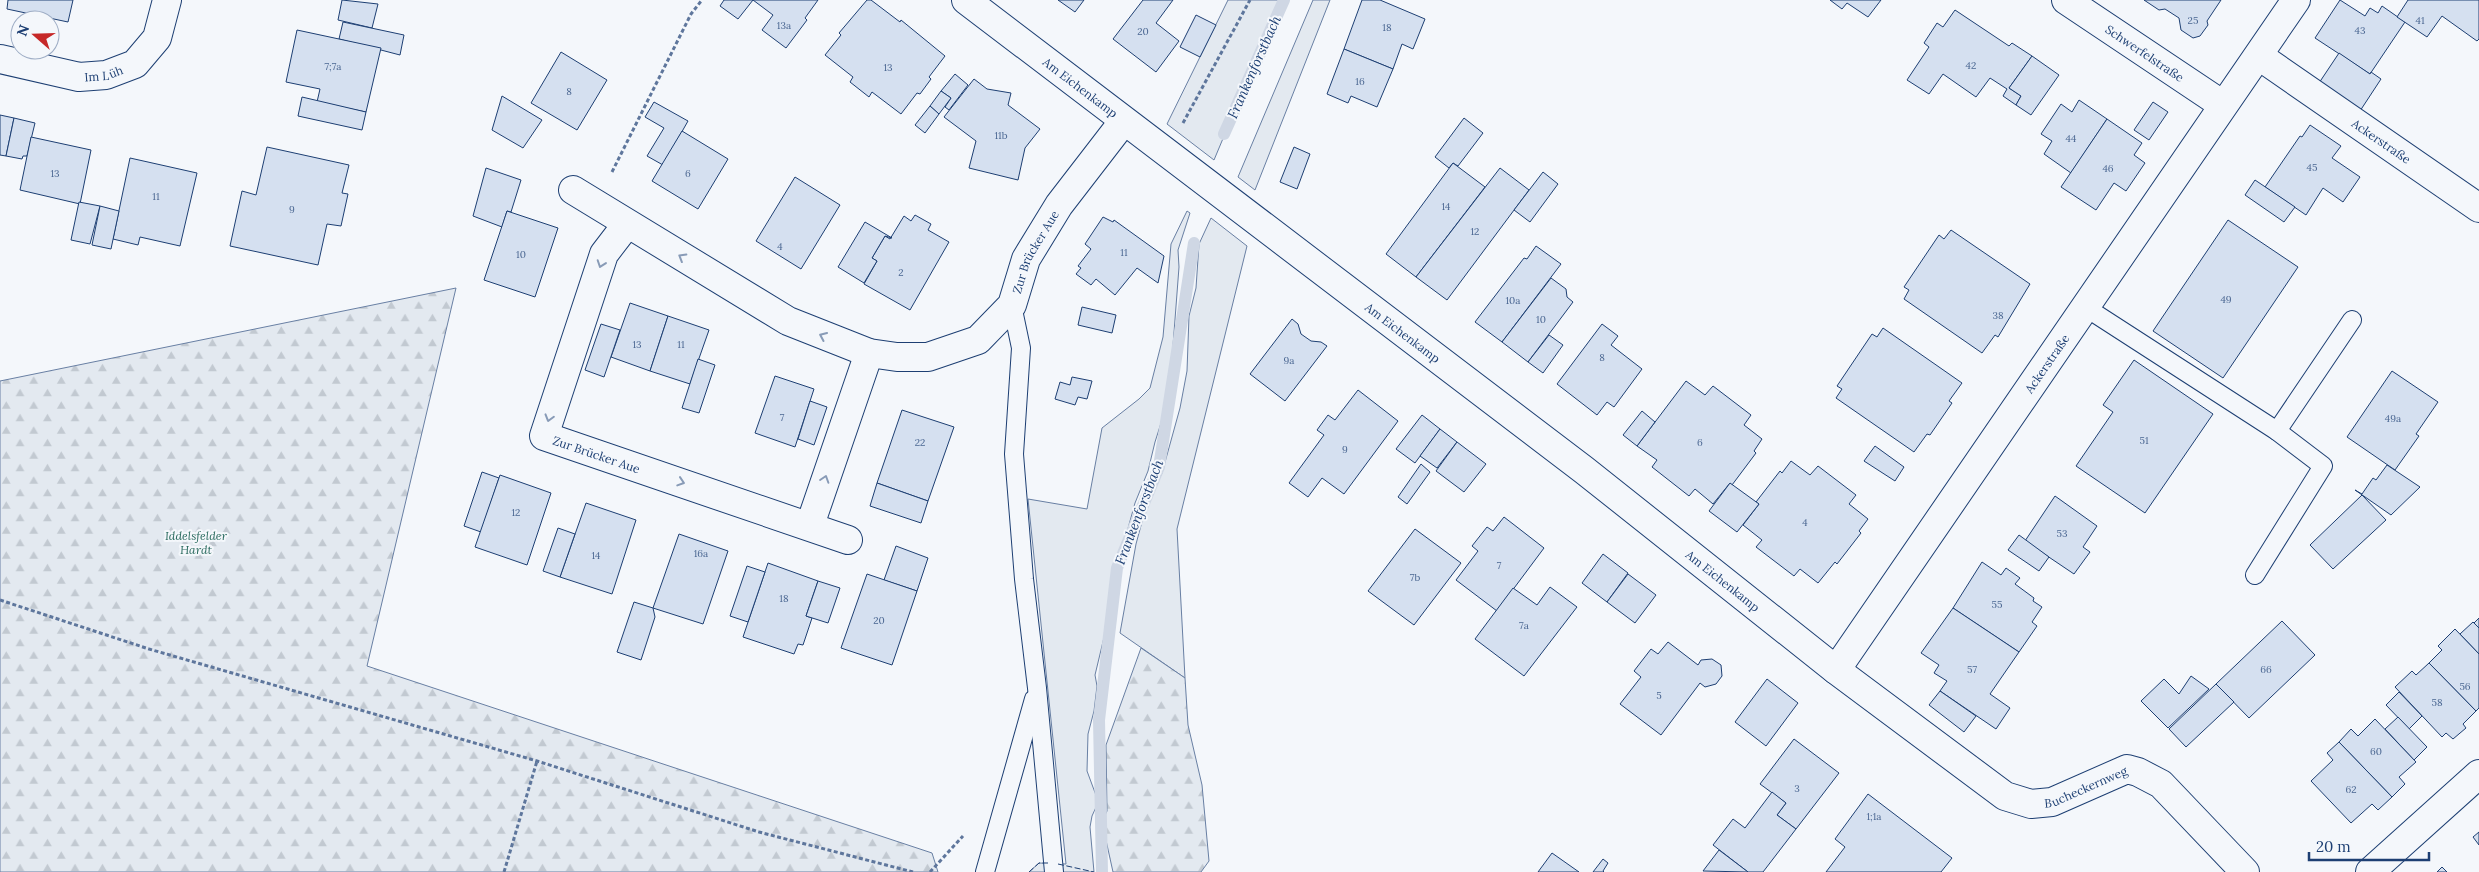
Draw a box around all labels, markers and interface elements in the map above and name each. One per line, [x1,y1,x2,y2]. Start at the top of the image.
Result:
north arrow [10,10,60,60]
water label: Frankenforstbach [1223,13,1285,121]
house number: 25 [2188,14,2198,27]
house number: 41 [2415,14,2425,27]
house number: 13a [777,19,791,32]
house number: 18 [1382,21,1392,34]
street label: Schwerfelstraße [2103,21,2188,85]
text: N [12,22,33,39]
house number: 43 [2355,24,2366,37]
house number: 20 [1137,25,1149,38]
street label: Am Eichenkamp [1039,53,1121,120]
house number: 42 [1966,59,1976,72]
house number: 7;7a [324,60,342,73]
house number: 13 [883,61,893,74]
street label: Im Lüh [84,62,125,84]
house number: 16 [1355,75,1365,88]
house number: 8 [566,85,572,98]
street label: Ackerstraße [2348,115,2414,167]
house number: 11b [994,129,1008,142]
house number: 44 [2066,132,2077,145]
house number: 45 [2307,161,2317,174]
house number: 46 [2102,162,2114,175]
house number: 13 [50,167,60,180]
house number: 6 [685,167,691,180]
house number: 11 [152,190,160,203]
house number: 14 [1441,200,1451,213]
house number: 9 [289,203,295,216]
street label: Zur Brücker Aue [1008,207,1062,295]
house number: 12 [1470,225,1480,238]
house number: 4 [777,240,783,253]
house number: 11 [1120,246,1128,259]
house number: 10 [516,248,526,261]
one-way arrow [678,253,687,263]
one-way arrow [596,259,606,268]
house number: 2 [898,266,904,279]
house number: 49 [2220,293,2232,306]
house number: 10a [1505,294,1521,307]
street label: Am Eichenkamp [1362,298,1443,366]
house number: 38 [1992,309,2004,322]
house number: 10 [1536,313,1546,326]
street label: Ackerstraße [2020,331,2072,397]
one-way arrow [819,332,828,343]
house number: 13 [632,338,642,351]
house number: 11 [677,338,685,351]
house number: 8 [1599,351,1605,364]
house number: 9a [1284,354,1294,367]
house number: 7 [780,411,785,424]
house number: 49a [2385,412,2401,425]
one-way arrow [545,414,555,422]
street label: Zur Brücker Aue [551,432,643,476]
house number: 51 [2139,434,2149,447]
house number: 22 [915,436,925,449]
house number: 6 [1697,436,1703,449]
house number: 9 [1342,443,1348,456]
water label: Frankenforstbach [1111,457,1167,567]
one-way arrow [819,475,829,483]
one-way arrow [676,477,685,487]
house number: 12 [511,506,521,519]
house number: 4 [1802,516,1808,529]
house number: 53 [2056,527,2068,540]
park label: Iddelsfelder Hardt [165,528,228,557]
street label: Am Eichenkamp [1682,546,1763,614]
house number: 16a [694,547,708,560]
house number: 14 [591,549,601,562]
house number: 7 [1497,559,1502,572]
house number: 7b [1410,571,1420,584]
house number: 18 [779,592,789,605]
house number: 55 [1992,598,2002,611]
house number: 20 [873,614,885,627]
house number: 7a [1519,619,1529,632]
house number: 57 [1967,663,1977,676]
house number: 66 [2260,663,2272,676]
house number: 56 [2459,680,2471,693]
house number: 5 [1656,689,1662,702]
house number: 58 [2431,696,2443,709]
house number: 60 [2370,745,2382,758]
street label: Bucheckernweg [2044,762,2130,810]
house number: 3 [1794,782,1800,795]
house number: 62 [2345,783,2357,796]
house number: 1;1a [1866,810,1882,823]
scale bar [2309,830,2429,862]
text: 20 m [2316,837,2351,856]

